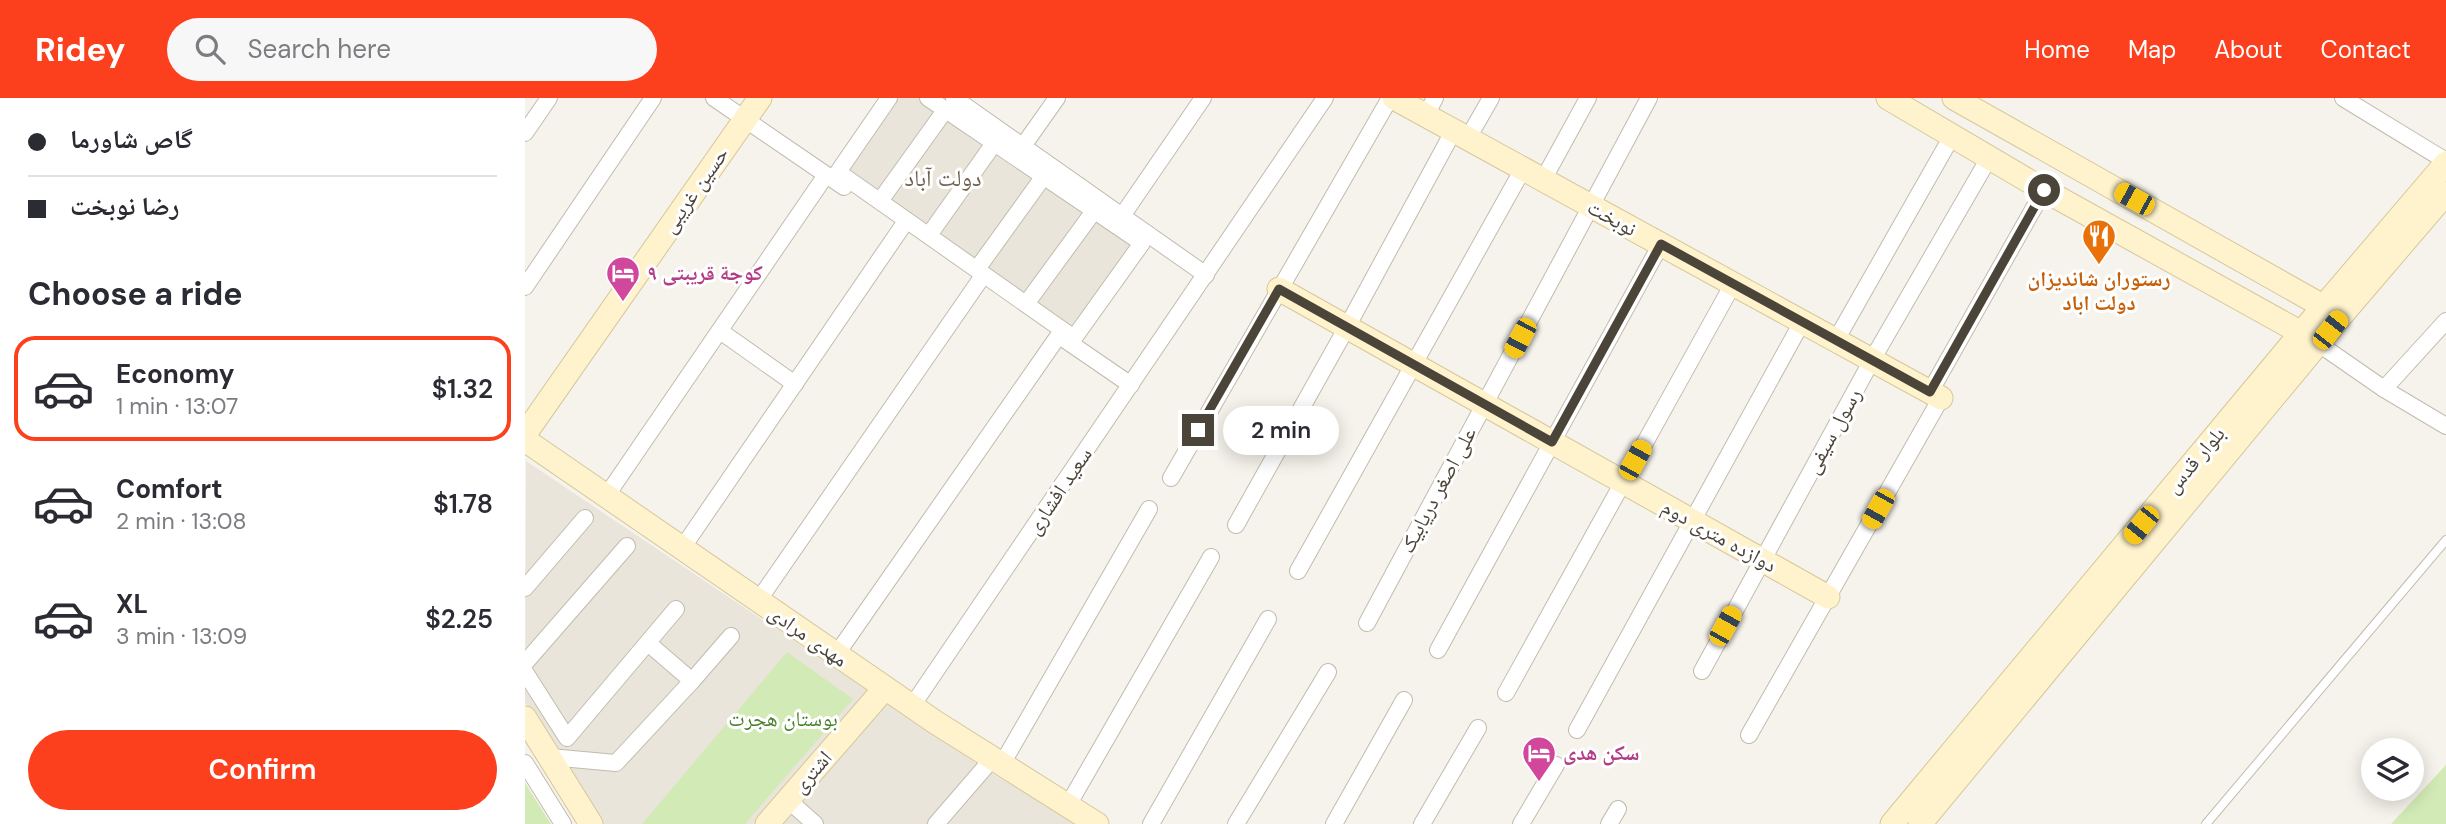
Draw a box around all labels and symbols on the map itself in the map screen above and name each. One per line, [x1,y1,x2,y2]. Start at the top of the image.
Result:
street label: حسین غریبی [655,141,735,239]
district label: دولت آباد [904,163,982,193]
route start [2028,174,2060,206]
car [2111,180,2158,218]
street label: نوبخت [1582,193,1642,243]
restaurant icon: رستوران شاندیزان دولت اباد [2080,217,2118,266]
hotel icon: ۹ کوجة قریبتی [604,254,642,303]
place label: ۹ کوجة قریبتی [647,259,763,287]
place label: رستوران شاندیزان دولت اباد [2028,265,2170,317]
car [2309,307,2352,353]
car [1501,315,1540,361]
street label: رسول سیفی [1798,383,1868,479]
callout: 2 min [1223,406,1338,454]
route end [1182,414,1214,446]
street label: بلوار قدس [2159,421,2231,499]
street label: علی اصغر دریابیک [1393,422,1483,558]
car [1616,437,1655,483]
street label: سعید افشاری [1020,442,1098,540]
car [1859,486,1898,532]
street label: دوازده متری دوم [1656,493,1782,579]
car [2120,502,2163,548]
street label: مهدی مرادی [763,598,853,674]
car [1706,603,1745,649]
park label: بوستان هجرت [728,705,838,733]
hotel icon: سكن هدى [1520,734,1558,783]
place label: سكن هدى [1563,739,1639,767]
street label: اشتری [786,745,838,799]

